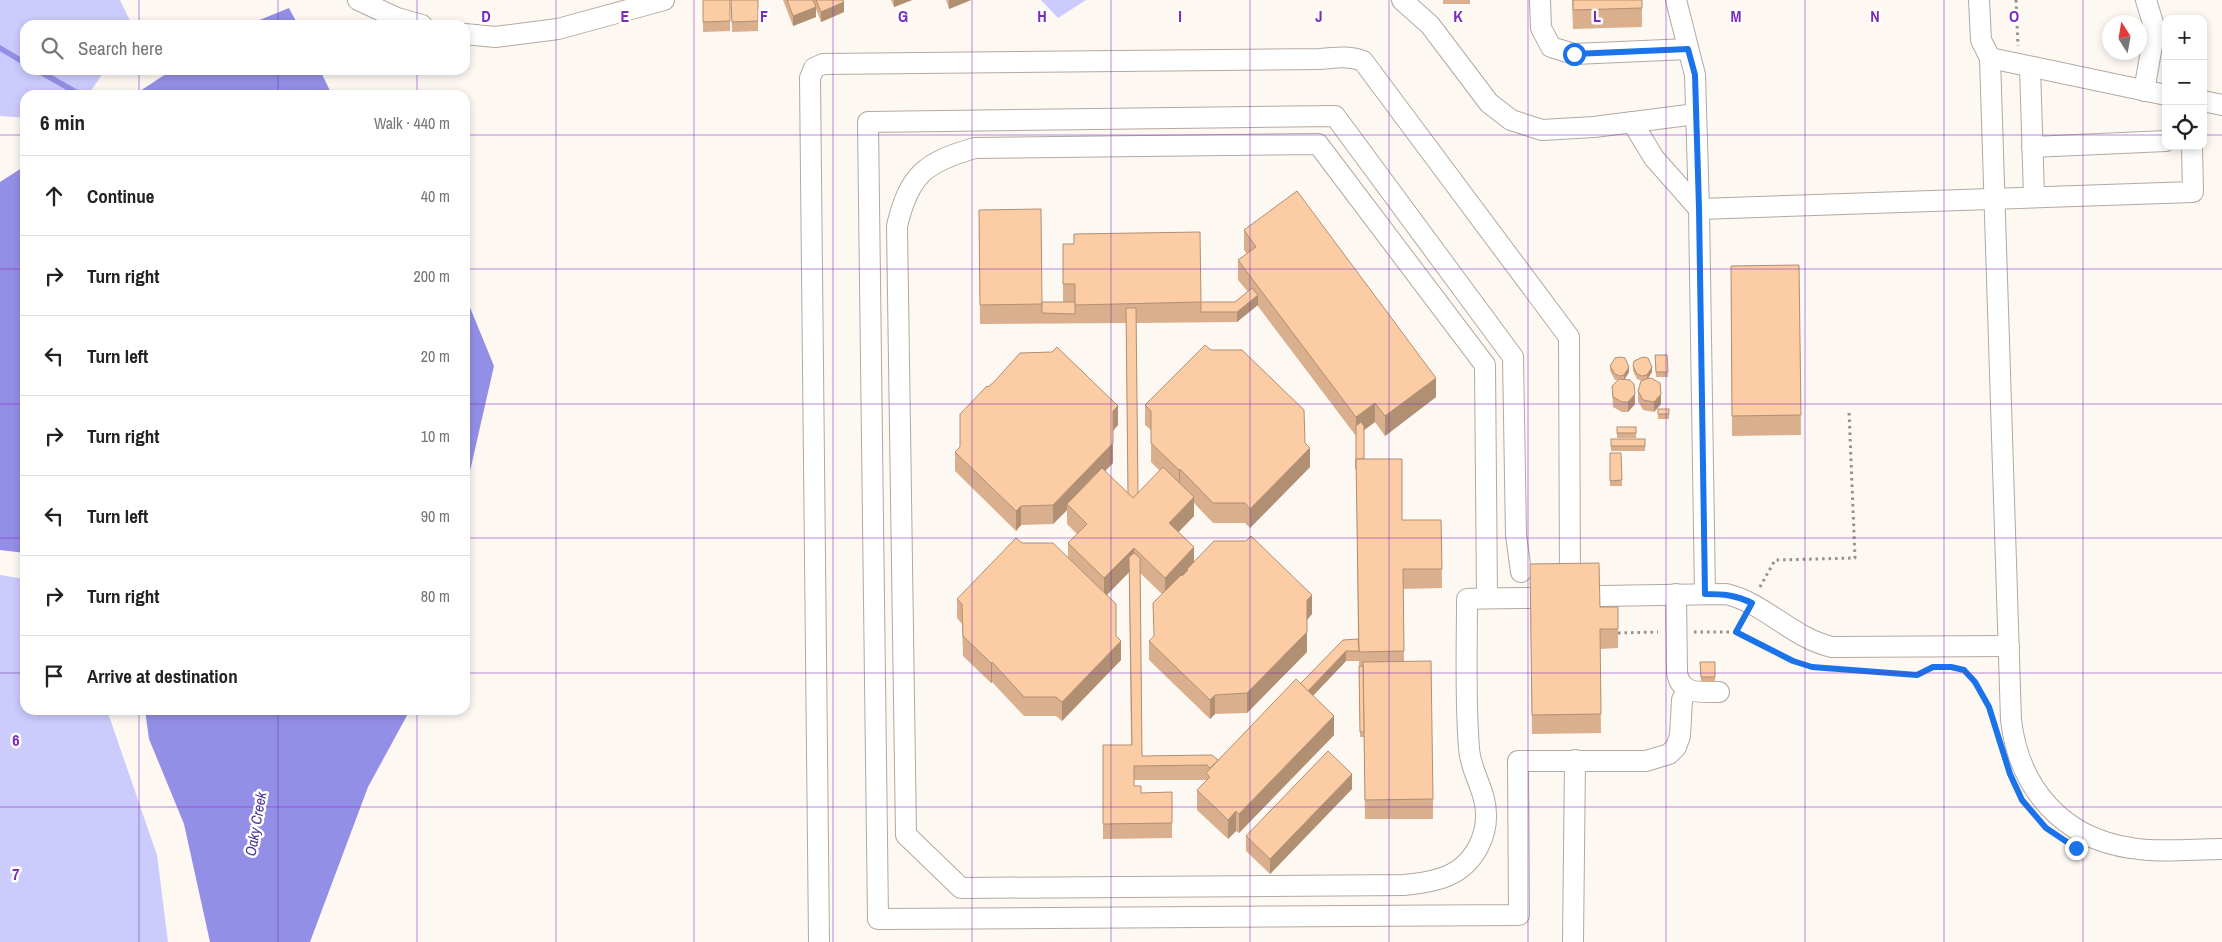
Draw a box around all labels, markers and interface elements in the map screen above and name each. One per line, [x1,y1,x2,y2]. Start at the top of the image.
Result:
text: D [481,5,491,27]
text: E [621,5,630,27]
text: F [760,5,768,27]
text: G [898,5,908,27]
text: H [1037,5,1047,27]
text: I [1178,5,1182,27]
text: J [1315,5,1323,27]
text: K [1453,5,1463,27]
text: L [1593,5,1601,27]
text: M [1731,5,1742,27]
text: N [1870,5,1880,27]
text: O [2009,5,2019,27]
north arrow [2102,15,2147,60]
map controls [2162,15,2207,150]
button: + [2162,15,2207,60]
search box [20,20,470,75]
icon: search [38,34,66,62]
text: Search here [78,35,163,61]
route start [1563,43,1586,66]
button: − [2162,60,2207,105]
button: locate [2162,105,2207,150]
text: 6 min [40,108,85,137]
text: Walk · 440 m [374,112,450,134]
icon: ahead [40,182,68,210]
text: Continue [87,183,155,209]
text: 40 m [421,185,450,207]
icon: right [40,262,68,290]
text: Turn right [87,263,159,289]
text: 200 m [414,265,450,287]
icon: left [40,342,68,370]
text: Turn left [87,343,148,369]
text: 20 m [421,345,450,367]
icon: right [40,422,68,450]
text: Turn right [87,423,159,449]
text: 10 m [421,425,450,447]
icon: left [40,502,68,530]
text: Turn left [87,503,148,529]
text: 90 m [421,505,450,527]
icon: right [40,582,68,610]
text: Turn right [87,583,159,609]
text: 80 m [421,585,450,607]
icon: arrive [40,662,68,690]
text: Arrive at destination [87,663,238,689]
text: 6 [12,729,20,751]
water label: Oaky Creek [240,789,272,858]
route end [2065,837,2088,860]
text: 7 [12,863,20,885]

